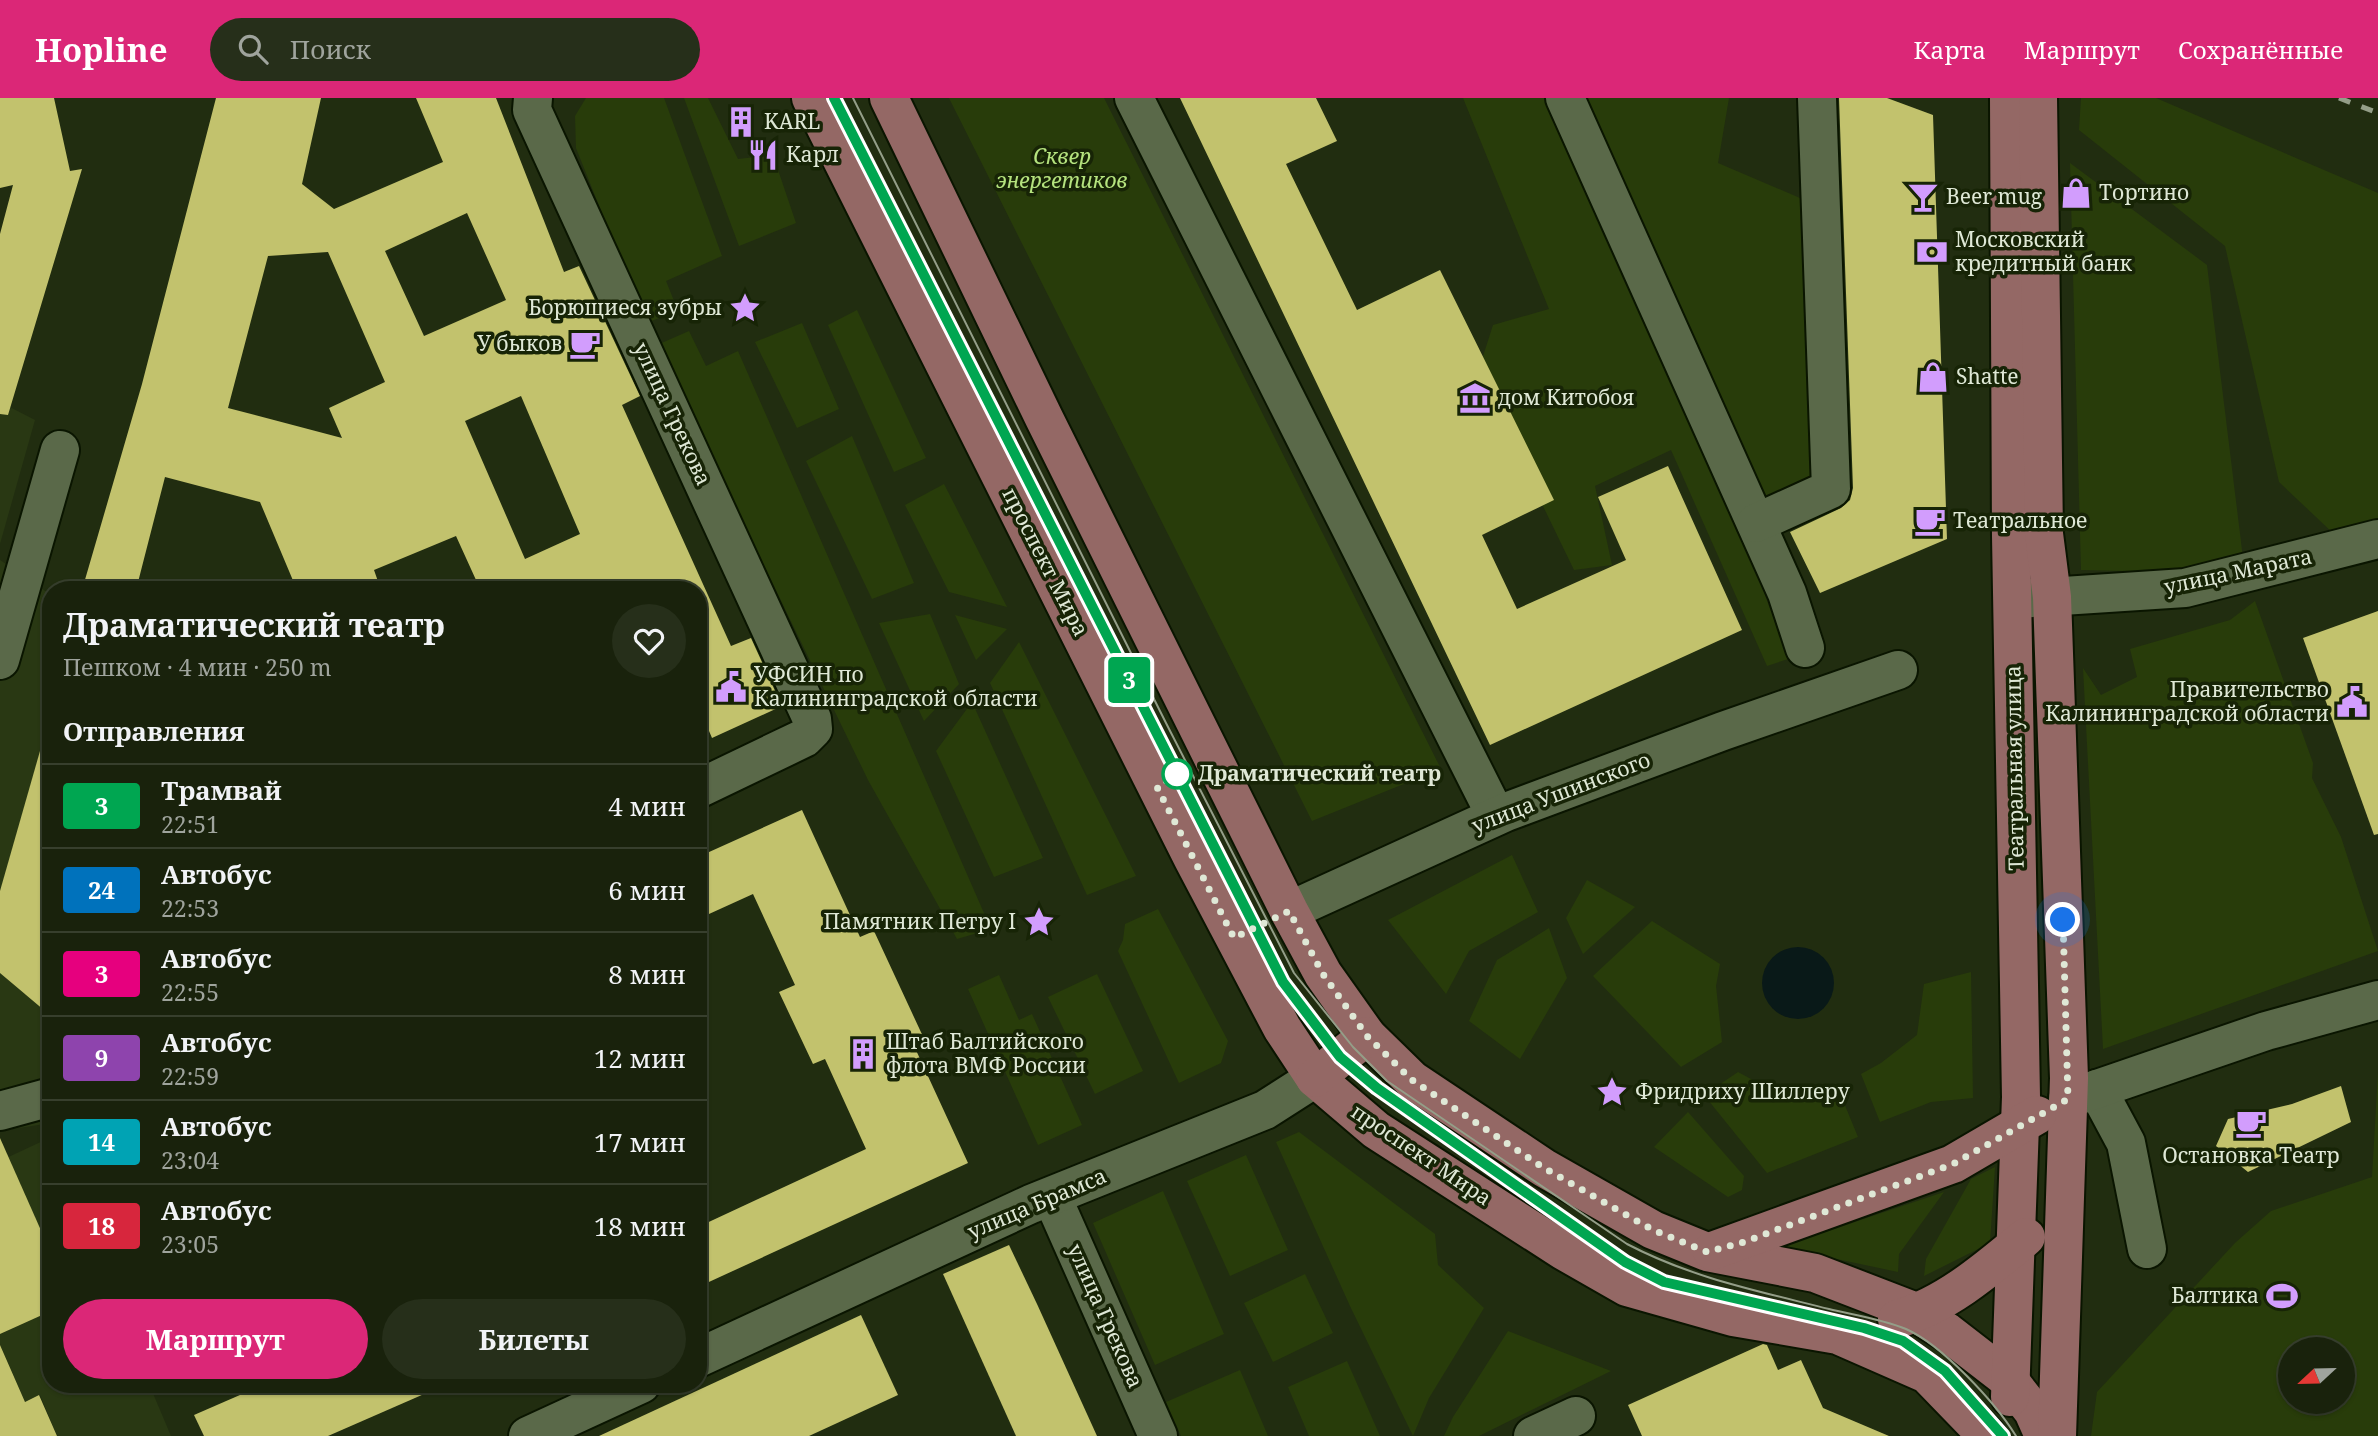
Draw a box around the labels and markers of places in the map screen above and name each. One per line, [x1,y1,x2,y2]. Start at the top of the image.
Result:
building icon: KARL [724,105,758,139]
place label: KARL [764,107,820,135]
restaurant icon: Карл [746,138,780,172]
place label: Карл [786,140,839,168]
shop icon: Тортино [2059,176,2093,210]
place label: Тортино [2099,178,2189,206]
bar icon: Beer mug [1906,180,1940,214]
place label: Beer mug [1946,182,2043,210]
place label: Московский кредитный банк [1955,225,2132,277]
bank icon: Московский кредитный банк [1915,235,1949,269]
place icon: Борющиеся зубры [728,291,762,325]
place label: Борющиеся зубры [528,293,722,321]
cafe icon: У быков [568,327,602,361]
place label: У быков [477,329,562,357]
shop icon: Shatte [1916,360,1950,394]
place label: Shatte [1956,362,2019,390]
museum icon: дом Китобоя [1458,381,1492,415]
place label: дом Китобоя [1498,383,1634,411]
cafe icon: Театральное [1913,504,1947,538]
place label: Театральное [1953,506,2087,534]
place label: УФСИН по Калининградской области [754,660,1038,712]
public building icon: УФСИН по Калининградской области [714,670,748,704]
place label: Правительство Калининградской области [2045,675,2329,727]
public building icon: Правительство Калининградской области [2335,685,2369,719]
marker: Драматический театр [1162,759,1192,789]
place label: Драматический театр [1198,759,1441,787]
place icon: Памятник Петру I [1022,905,1056,939]
place label: Памятник Петру I [824,907,1016,935]
place label: Штаб Балтийского флота ВМФ России [886,1027,1086,1079]
building icon: Штаб Балтийского флота ВМФ России [846,1037,880,1071]
place icon: Фридриху Шиллеру [1595,1075,1629,1109]
place label: Фридриху Шиллеру [1635,1077,1850,1105]
cafe icon: Остановка Театр [2234,1106,2268,1140]
place label: Остановка Театр [2162,1141,2340,1169]
sports icon: Балтика [2265,1279,2299,1313]
place label: Балтика [2171,1281,2259,1309]

